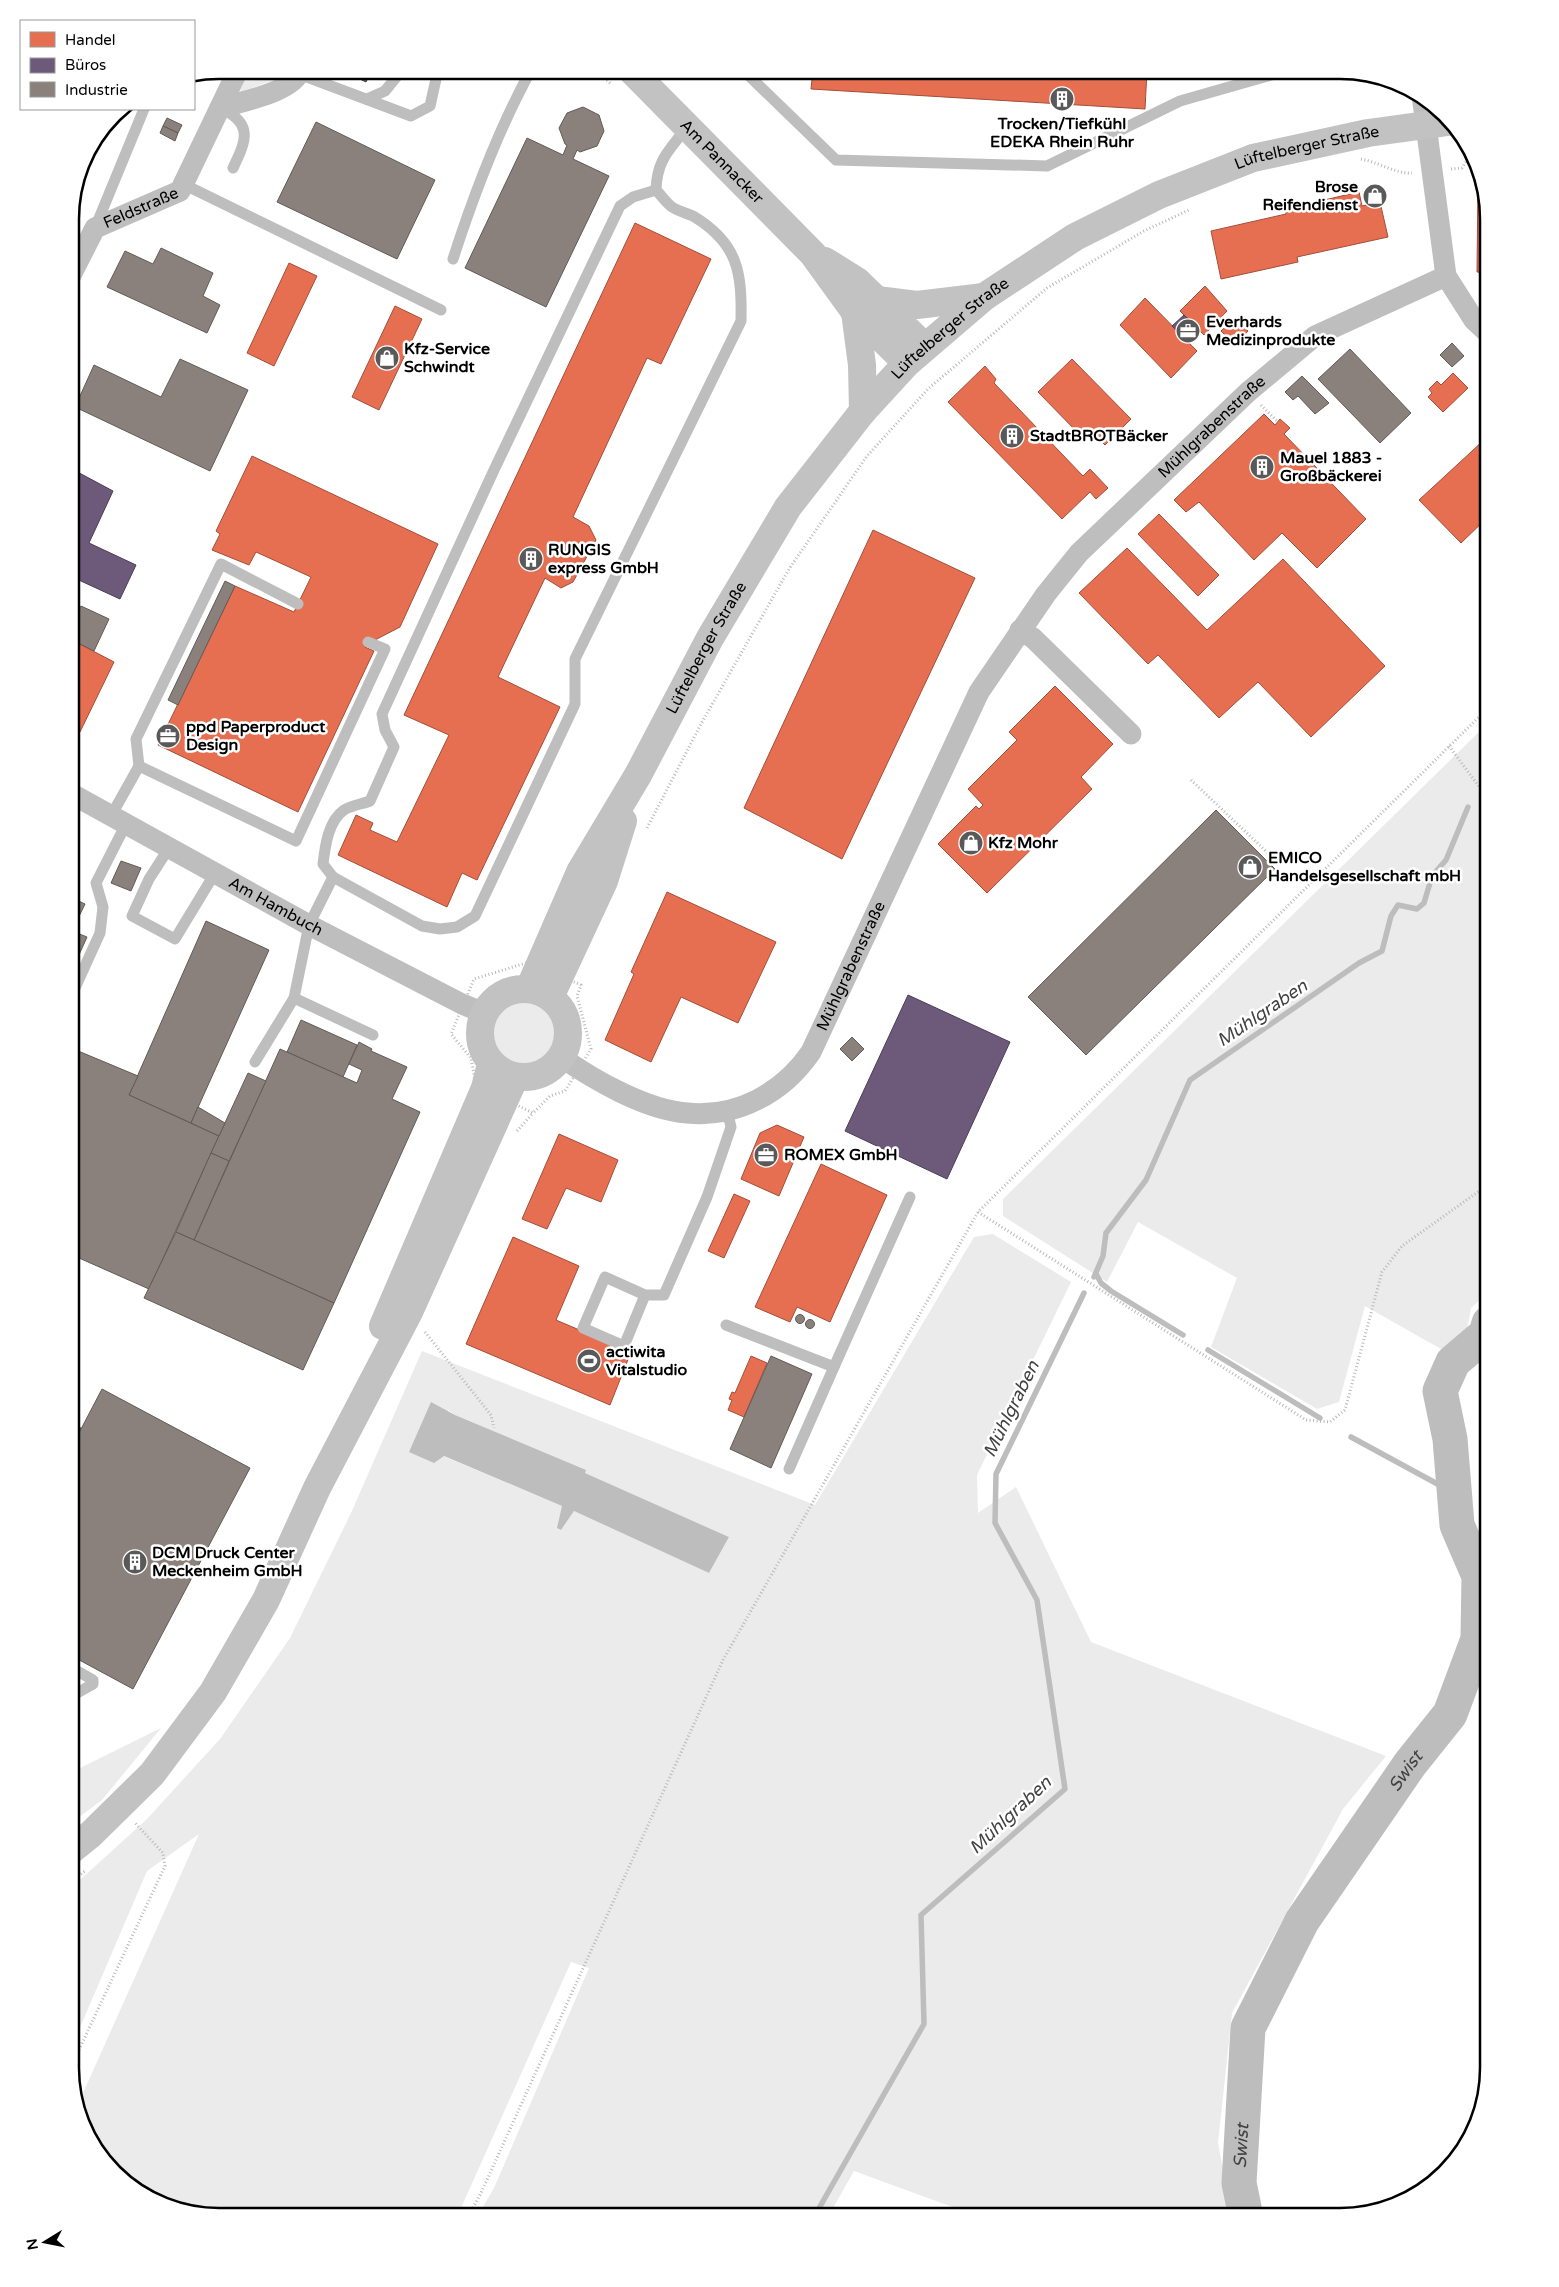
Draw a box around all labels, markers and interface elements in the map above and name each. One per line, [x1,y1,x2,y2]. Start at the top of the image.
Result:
legend [20,20,195,110]
text: Handel [65,31,116,49]
text: Büros [65,56,106,74]
text: Industrie [65,81,128,99]
building icon: Trocken/Tiefkühl EDEKA Rhein Ruhr [1049,86,1075,112]
place label: Trocken/Tiefkühl EDEKA Rhein Ruhr [990,114,1135,152]
street label: Am Pannacker [676,115,768,209]
street label: Lüftelberger Straße [1231,122,1380,174]
place label: Brose Reifendienst [1263,177,1359,215]
street label: Feldstraße [100,183,181,233]
shop icon: Brose Reifendienst [1362,183,1388,209]
street label: Lüftelberger Straße [887,273,1013,384]
place label: Everhards Medizinprodukte [1206,312,1335,350]
office icon: Everhards Medizinprodukte [1175,318,1201,344]
place label: Kfz-Service Schwindt [404,339,490,377]
shop icon: Kfz-Service Schwindt [374,345,400,371]
street label: Mühlgrabenstraße [1154,372,1270,482]
building icon: StadtBROTBäcker [999,423,1025,449]
place label: StadtBROTBäcker [1030,426,1169,446]
place label: Mauel 1883 - Großbäckerei [1280,448,1382,486]
building icon: Mauel 1883 - Großbäckerei [1249,454,1275,480]
place label: RUNGIS express GmbH [548,540,659,578]
building icon: RUNGIS express GmbH [518,546,544,572]
street label: Lüftelberger Straße [662,578,751,717]
place label: ppd Paperproduct Design [186,717,326,755]
office icon: ppd Paperproduct Design [155,723,181,749]
shop icon: Kfz Mohr [958,830,984,856]
place label: Kfz Mohr [988,833,1059,853]
place label: EMICO Handelsgesellschaft mbH [1268,848,1461,886]
shop icon: EMICO Handelsgesellschaft mbH [1237,854,1263,880]
street label: Am Hambuch [225,873,326,940]
street label: Mühlgrabenstraße [812,898,890,1034]
water label: Mühlgraben [1213,974,1312,1051]
office icon: ROMEX GmbH [753,1142,779,1168]
place label: ROMEX GmbH [784,1145,898,1165]
place label: actiwita Vitalstudio [606,1342,688,1380]
sports icon: actiwita Vitalstudio [576,1348,602,1374]
water label: Mühlgraben [978,1356,1044,1461]
place label: DCM Druck Center Meckenheim GmbH [152,1543,303,1581]
building icon: DCM Druck Center Meckenheim GmbH [122,1549,148,1575]
water label: Swist [1384,1745,1429,1796]
water label: Mühlgraben [964,1771,1056,1859]
water label: Swist [1229,2121,1254,2169]
north arrow [20,2217,70,2267]
text: N [23,2237,42,2251]

